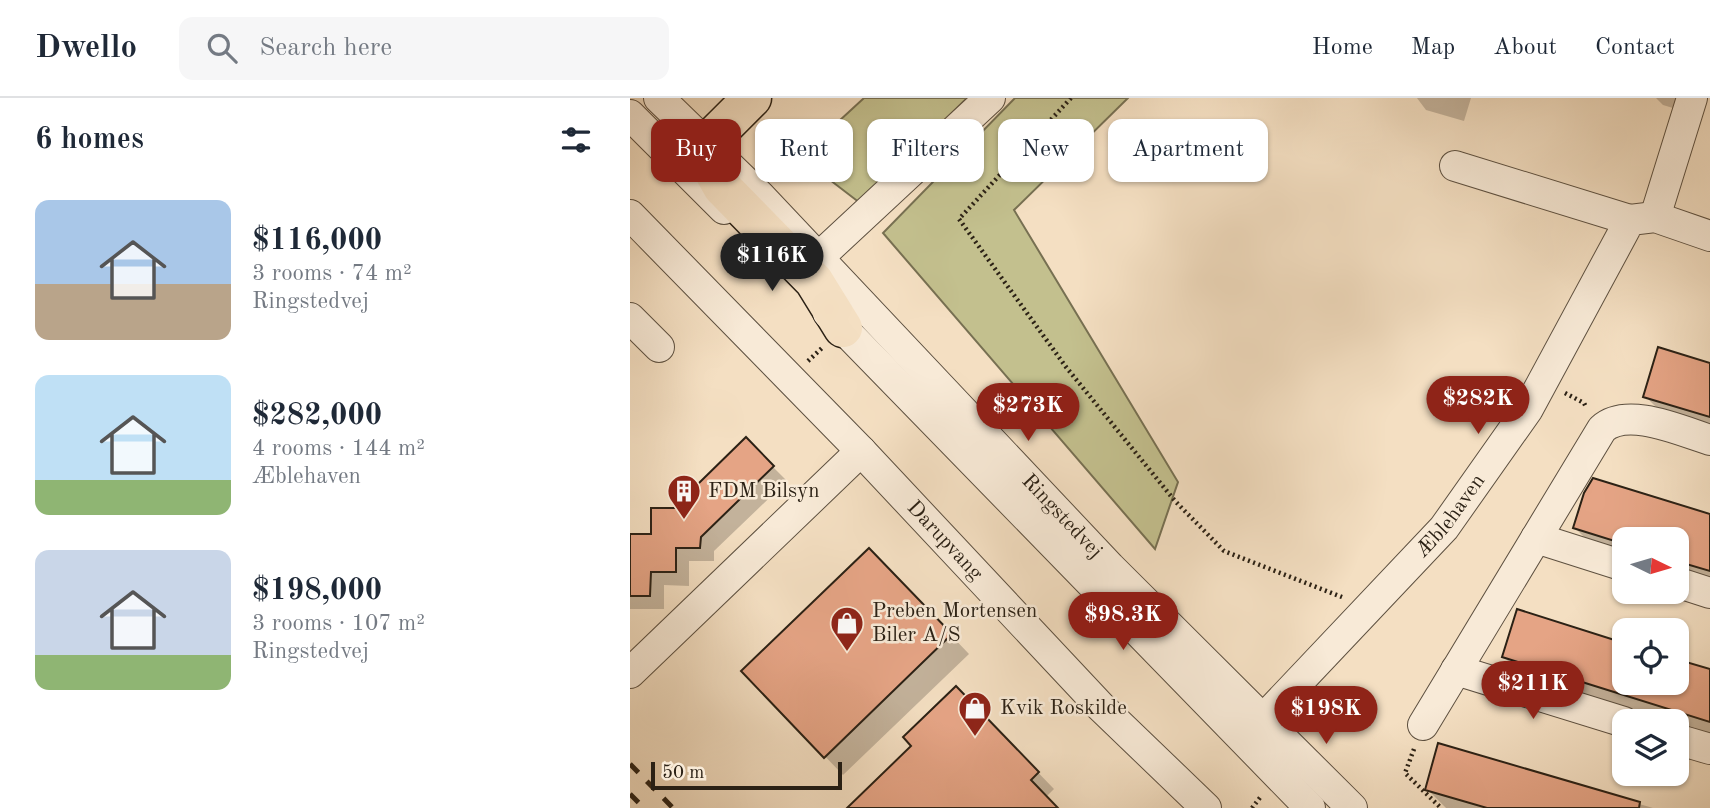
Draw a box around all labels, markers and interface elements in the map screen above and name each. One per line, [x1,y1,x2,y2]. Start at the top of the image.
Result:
search box [179,17,669,80]
icon: search [203,29,241,67]
text: Dwello [35,32,137,65]
text: Search here [259,35,392,61]
text: Home [1312,36,1373,60]
text: Map [1411,36,1455,60]
text: About [1493,36,1557,60]
text: Contact [1595,36,1675,60]
chip: Buy [651,119,741,182]
chip: Rent [755,119,853,182]
chip: Filters [867,119,984,182]
chip: New [998,119,1094,182]
chip: Apartment [1108,119,1268,182]
icon: filters [557,121,595,159]
text: 6 homes [35,125,144,155]
text: $116,000 [252,226,382,256]
icon: home [91,228,175,312]
pin: $116K [723,234,821,293]
text: $116K [736,244,808,267]
text: 3 rooms · 74 m² [252,262,412,285]
text: Ringstedvej [252,290,369,313]
pin: $282K [1429,376,1527,436]
pin: $273K [979,384,1077,443]
text: $282K [1442,387,1514,410]
text: $273K [992,394,1064,417]
text: $282,000 [252,401,382,431]
icon: home [91,403,175,487]
text: 4 rooms · 144 m² [252,437,425,460]
text: Æblehaven [252,465,361,488]
street label: Ringstedvej [1018,470,1106,562]
street label: Æblehaven [1411,471,1489,562]
building icon: FDM Bilsyn [665,472,703,521]
place label: FDM Bilsyn [708,481,819,502]
street label: Darupvang [903,497,987,585]
north arrow [1612,527,1689,604]
map controls [1612,527,1689,786]
text: $198,000 [252,576,382,606]
icon: home [91,578,175,662]
pin: $98.3K [1066,592,1180,652]
place label: Preben Mortensen Biler A/S [872,601,1037,646]
text: $98.3K [1084,603,1162,626]
shop icon: Preben Mortensen Biler A/S [828,604,866,653]
text: 3 rooms · 107 m² [252,612,425,635]
button: locate [1612,618,1689,695]
text: Ringstedvej [252,640,369,663]
pin: $211K [1484,662,1582,721]
text: $211K [1497,672,1569,695]
pin: $198K [1277,686,1375,746]
shop icon: Kvik Roskilde [956,689,994,738]
text: $198K [1290,697,1362,720]
place label: Kvik Roskilde [1000,698,1127,719]
button: layers [1612,709,1689,786]
scale bar [651,759,842,791]
text: 50 m [662,764,704,783]

